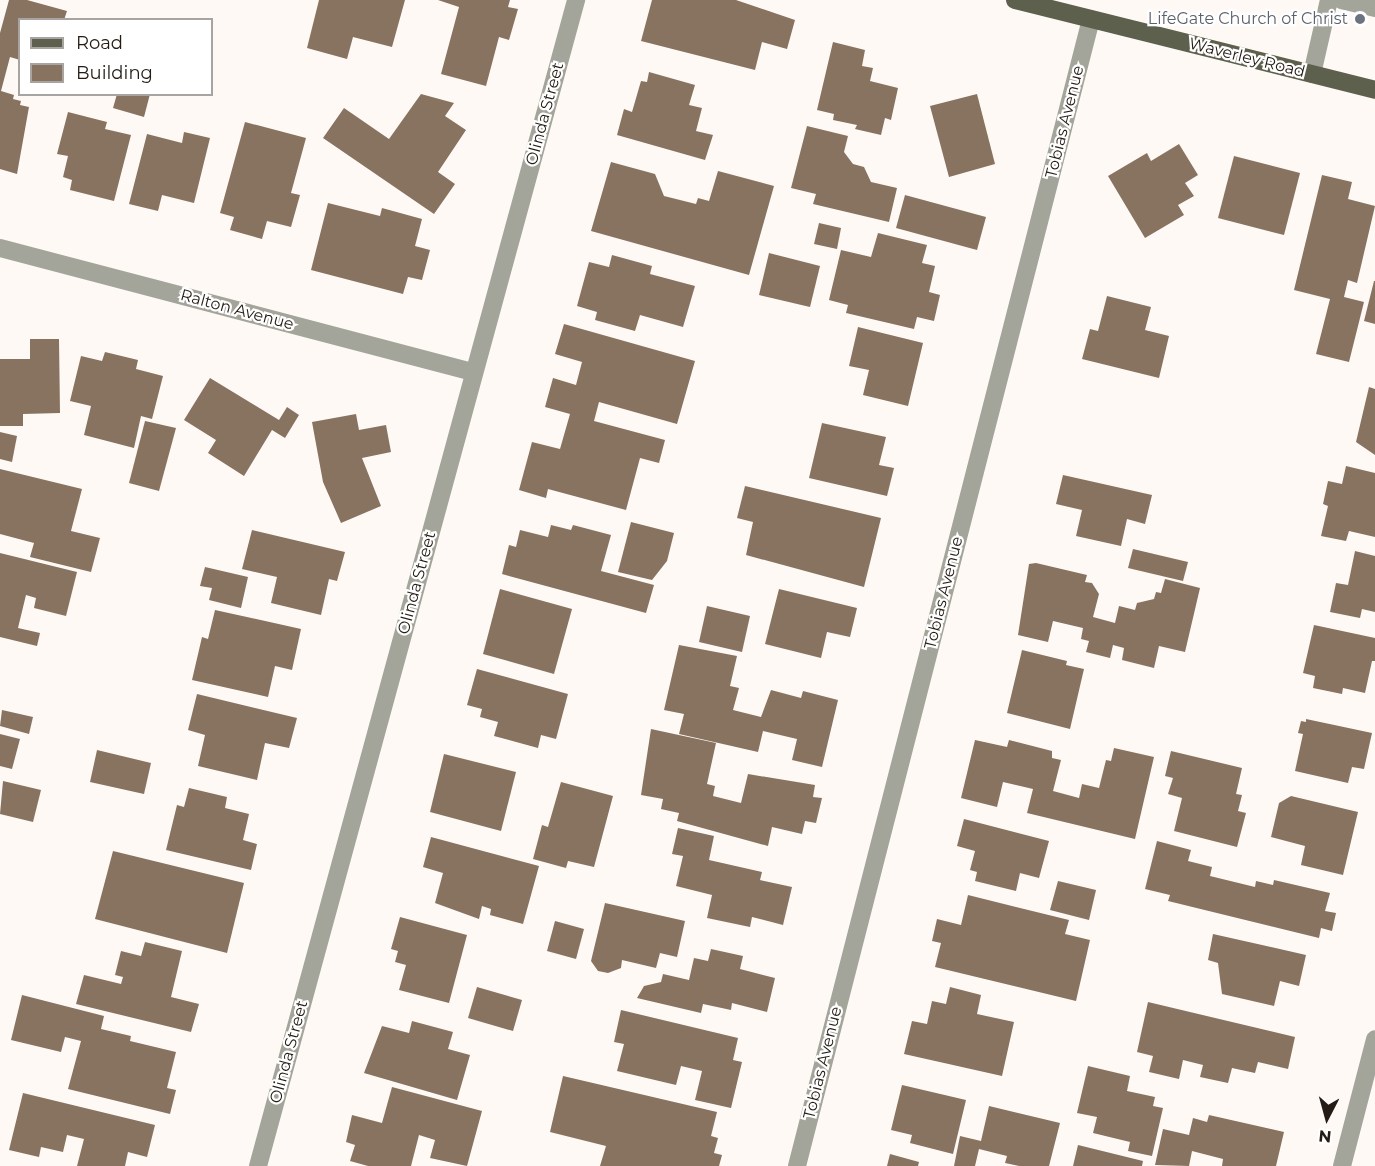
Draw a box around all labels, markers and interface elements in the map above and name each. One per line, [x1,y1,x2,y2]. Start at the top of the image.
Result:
place label: LifeGate Church of Christ [1148,9,1348,29]
marker: LifeGate Church of Christ [1353,12,1367,26]
legend [18,18,213,96]
text: Road [76,32,123,54]
street label: Waverley Road [1187,34,1307,82]
street label: Olinda Street [522,60,568,168]
text: Building [76,62,153,84]
street label: Tobias Avenue [1042,64,1088,180]
street label: Ralton Avenue [178,286,296,334]
street label: Olinda Street [394,529,440,637]
street label: Tobias Avenue [921,535,967,651]
street label: Olinda Street [266,998,312,1106]
street label: Tobias Avenue [800,1005,846,1121]
north arrow [1297,1088,1357,1148]
text: N [1318,1126,1332,1147]

